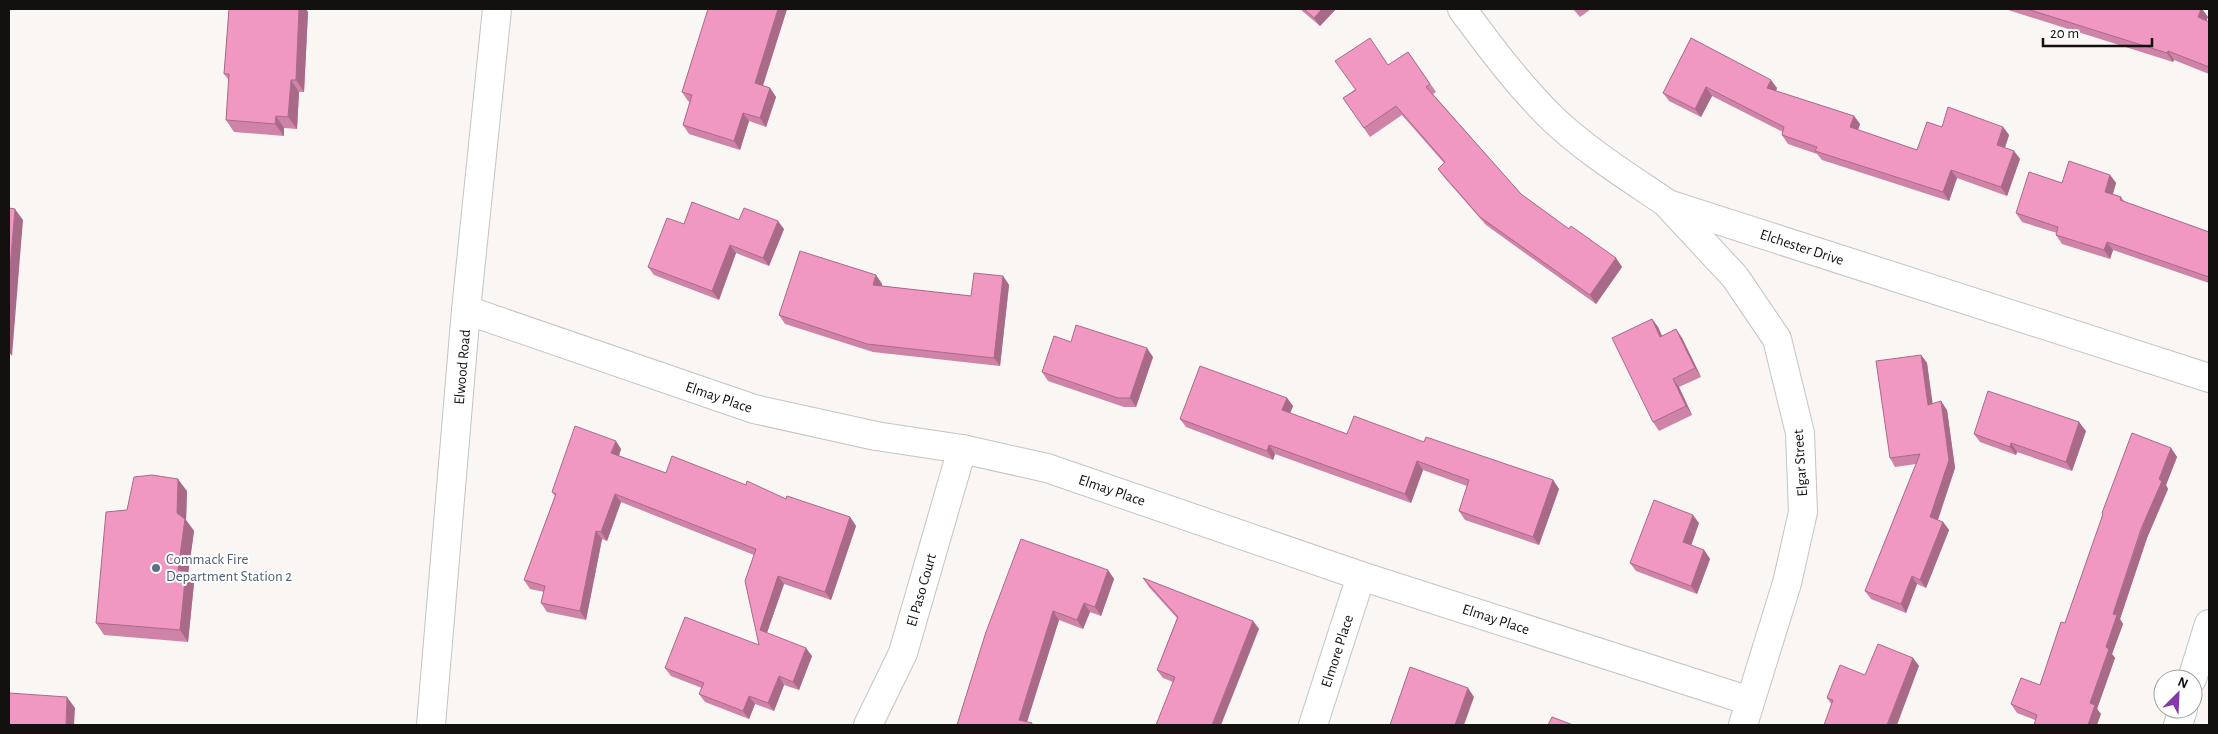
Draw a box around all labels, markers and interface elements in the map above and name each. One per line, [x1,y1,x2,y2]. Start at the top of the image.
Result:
scale bar [2043,15,2152,47]
text: 20 m [2050,26,2079,41]
street label: Elchester Drive [1758,227,1846,268]
street label: Elwood Road [452,329,473,405]
street label: Elmay Place [683,379,754,416]
street label: Elgar Street [1791,429,1810,497]
street label: Elmay Place [1076,472,1147,509]
place label: Commack Fire Department Station 2 [166,552,292,584]
street label: El Paso Court [904,552,939,628]
marker: Commack Fire Department Station 2 [150,562,162,574]
street label: Elmay Place [1460,602,1531,637]
street label: Elmore Place [1319,613,1356,689]
north arrow [2153,669,2203,719]
text: N [2176,675,2190,691]

